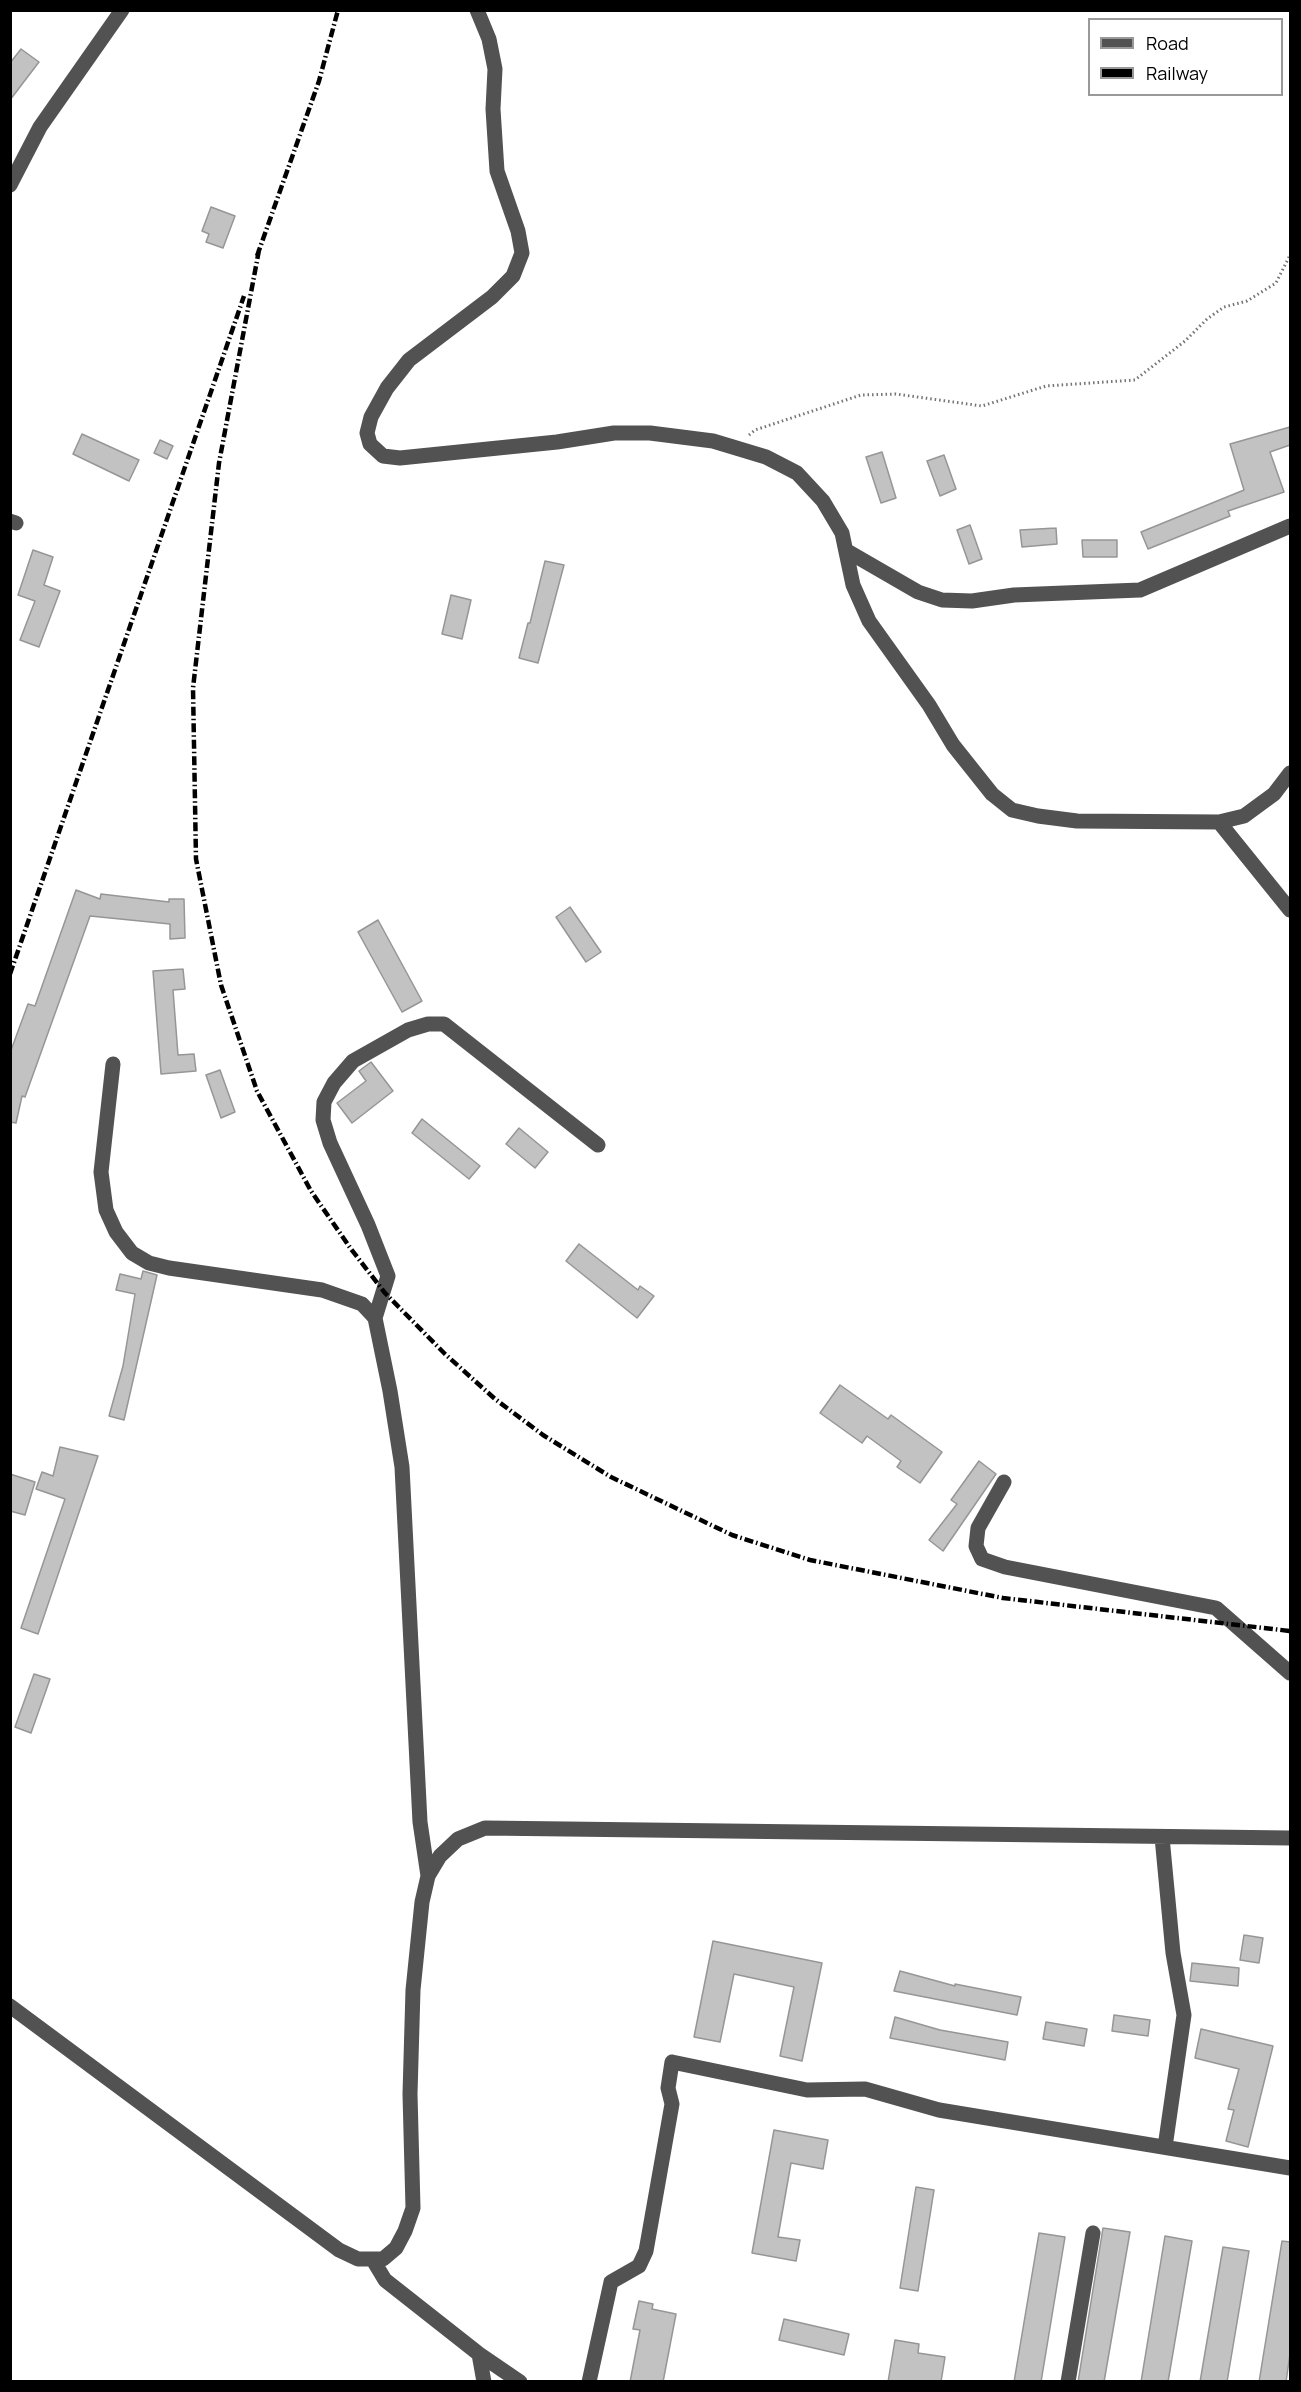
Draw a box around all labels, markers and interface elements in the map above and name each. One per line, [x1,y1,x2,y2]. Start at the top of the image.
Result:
legend [1088,18,1283,96]
text: Road [1146,31,1189,55]
text: Railway [1146,61,1208,85]

